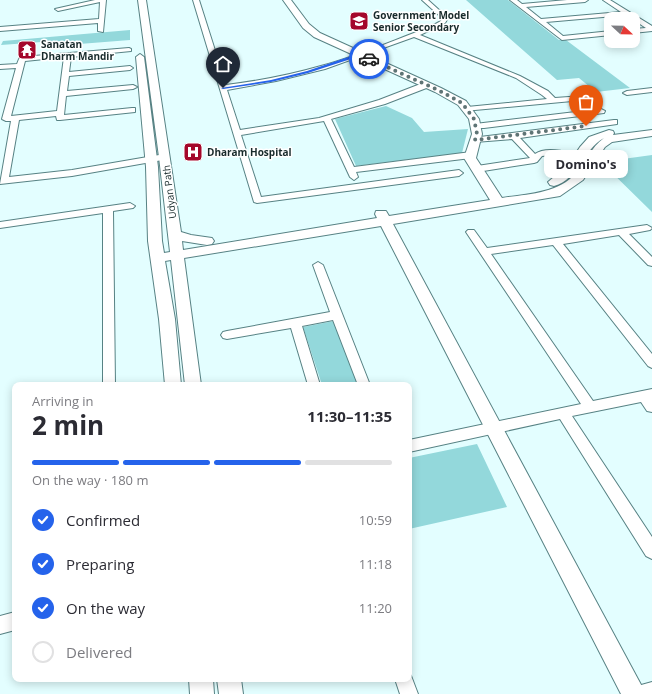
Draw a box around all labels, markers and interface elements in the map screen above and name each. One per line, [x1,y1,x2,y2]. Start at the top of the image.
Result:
place label: Government Model Senior Secondary [373,8,469,34]
school or university icon: Government Model Senior Secondary [348,10,370,32]
north arrow [604,12,640,48]
map controls [604,12,640,48]
place label: Sanatan Dharm Mandir [41,37,114,63]
temple icon: Sanatan Dharm Mandir [16,39,38,61]
courier [349,39,389,79]
pin [206,47,240,88]
icon: car [358,48,380,70]
icon: home [212,53,234,75]
pin [569,85,603,126]
icon: bag [575,91,597,113]
hospital icon: Dharam Hospital [182,141,204,163]
place label: Dharam Hospital [207,145,292,159]
callout: Domino's [544,150,628,178]
text: Domino's [556,155,616,173]
street label: Udyan Path [159,164,179,220]
text: Arriving in [32,392,94,410]
text: 11:30–11:35 [307,406,392,426]
text: 2 min [32,407,104,443]
text: On the way · 180 m [32,471,148,489]
icon: check [32,509,54,531]
text: Confirmed [66,510,140,530]
text: 10:59 [359,511,392,529]
icon: check [32,553,54,575]
text: Preparing [66,554,134,574]
text: 11:18 [359,555,392,573]
icon: check [32,597,54,619]
text: On the way [66,598,145,618]
text: 11:20 [359,599,392,617]
text: Delivered [66,642,133,662]

